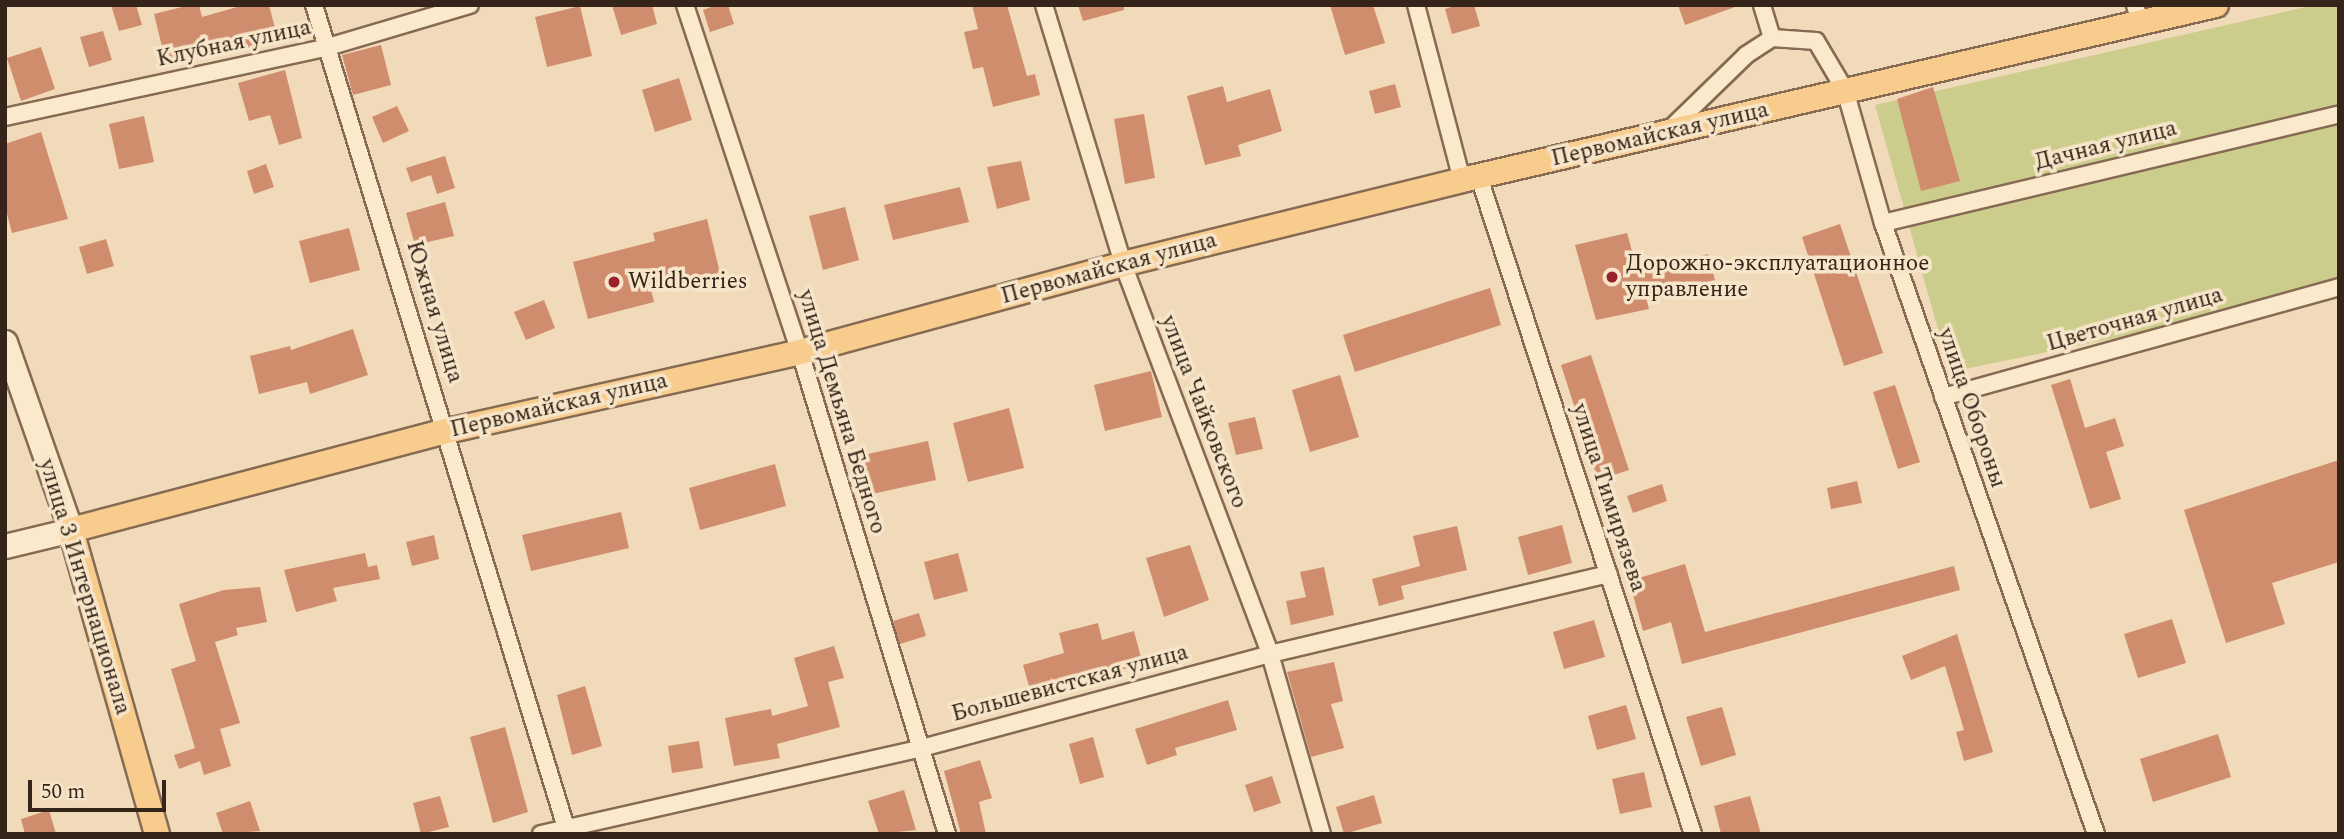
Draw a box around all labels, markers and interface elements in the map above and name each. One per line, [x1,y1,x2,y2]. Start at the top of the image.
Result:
street label: Клубная улица [154,14,314,74]
street label: Первомайская улица [1549,97,1771,173]
street label: Дачная улица [2032,115,2180,177]
street label: Первомайская улица [998,227,1220,311]
street label: Южная улица [399,238,469,386]
place label: Дорожно-эксплуатационное управление [1626,250,1929,304]
place label: Wildberries [628,268,748,296]
marker: Дорожно-эксплуатационное управление [1604,269,1620,285]
marker: Wildberries [606,274,622,290]
street label: Цветочная улица [2044,282,2226,358]
street label: улица Демьяна Бедного [791,287,891,537]
street label: улица Чайковского [1153,312,1253,512]
street label: улица Обороны [1931,324,2011,492]
street label: Первомайская улица [448,368,670,444]
street label: улица Тимирязева [1564,400,1652,596]
street label: улица 3 Интернационала [32,456,136,718]
street label: Большевистская улица [949,639,1191,729]
scale bar [32,766,170,810]
text: 50 m [41,776,85,808]

